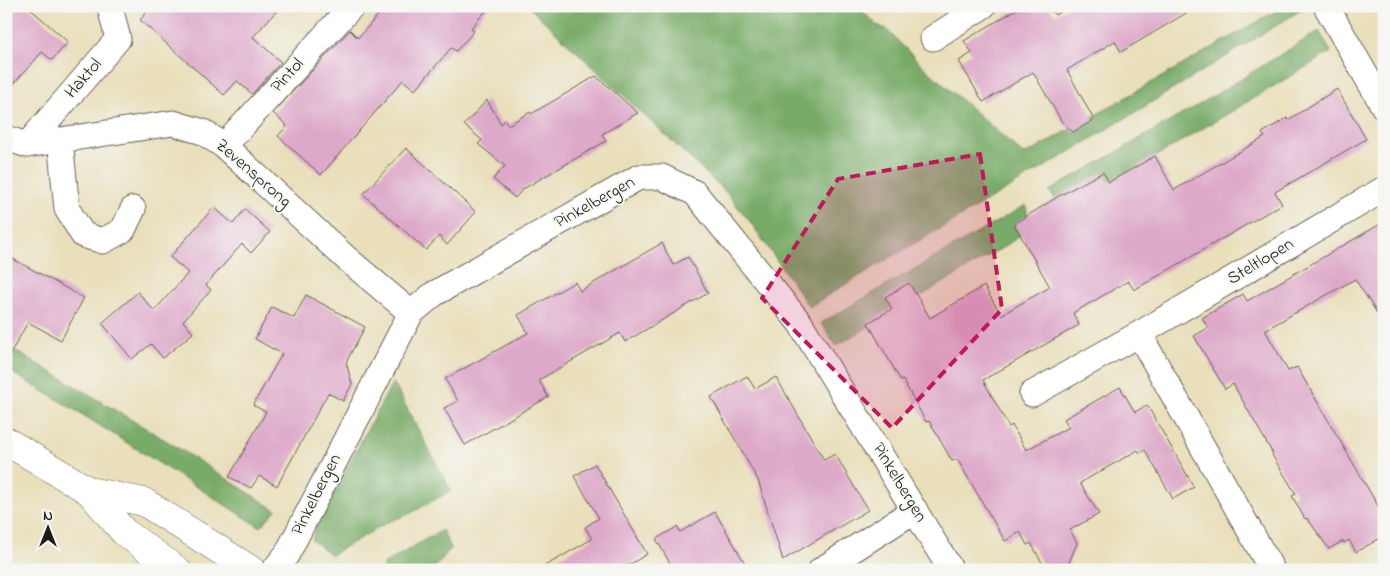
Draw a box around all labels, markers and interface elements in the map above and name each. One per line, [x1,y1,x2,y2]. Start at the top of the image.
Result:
street label: Haktol [59,53,109,105]
street label: Pintol [265,53,311,99]
street label: Zevensprong [208,133,297,215]
street label: Pinkelbergen [550,170,641,237]
street label: Steltlopen [1223,232,1299,292]
street label: Pinkelbergen [864,438,933,528]
street label: Pinkelbergen [285,450,350,541]
north arrow [22,504,72,554]
text: N [43,506,53,527]

